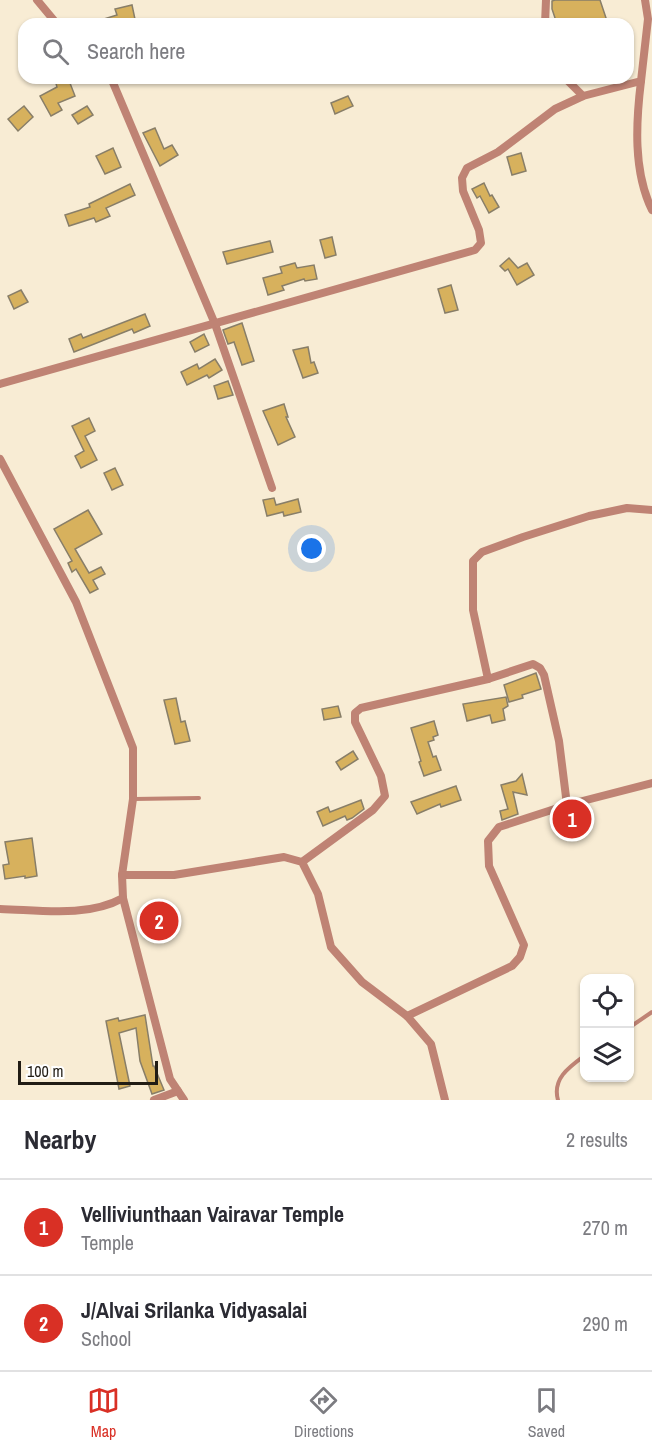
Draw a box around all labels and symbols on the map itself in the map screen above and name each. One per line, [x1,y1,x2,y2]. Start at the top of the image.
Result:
your location [297,534,326,563]
pin: 1 [552,796,592,842]
pin: 2 [140,898,178,944]
scale bar [18,1058,158,1086]

